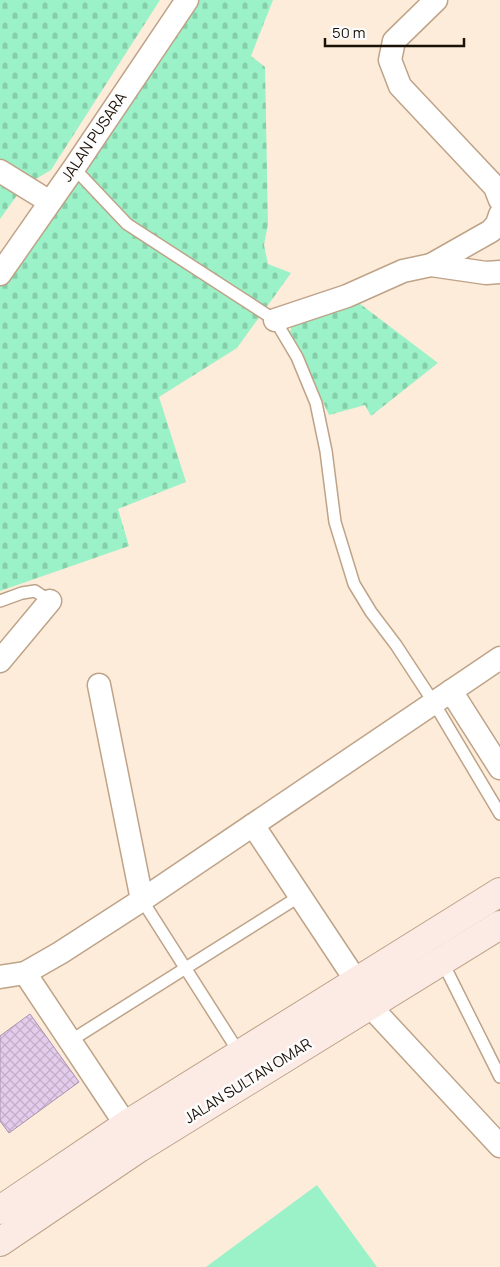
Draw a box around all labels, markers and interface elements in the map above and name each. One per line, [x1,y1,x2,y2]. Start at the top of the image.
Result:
scale bar [325,15,464,47]
text: 50 m [332,22,366,43]
street label: JALAN PUSARA [56,88,131,185]
street label: JALAN SULTAN OMAR [180,1033,315,1128]

